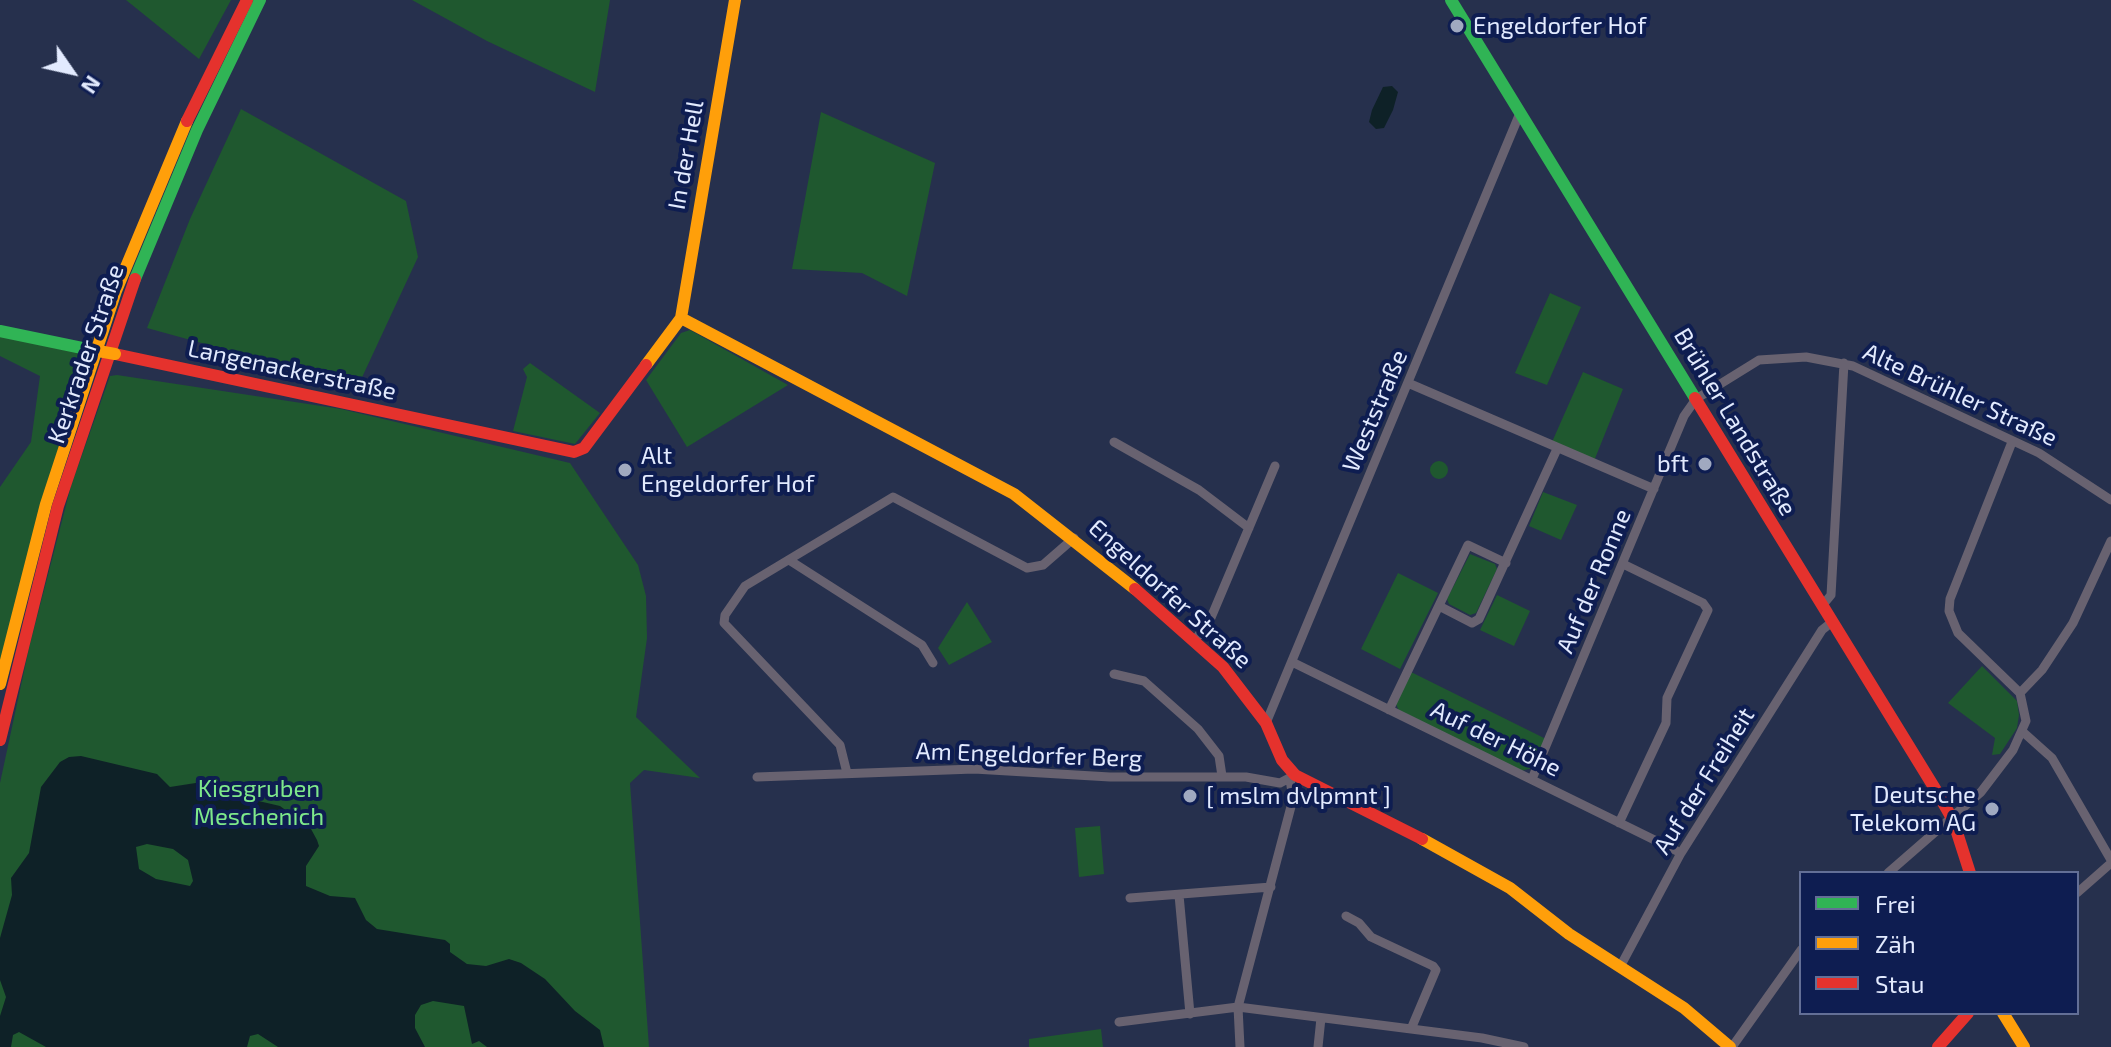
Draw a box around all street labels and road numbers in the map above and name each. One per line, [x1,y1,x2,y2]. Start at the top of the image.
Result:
street label: In der Hell [662,98,710,212]
street label: Kerkrader Straße [42,261,130,447]
street label: Brühler Landstraße [1668,323,1802,521]
street label: Langenackerstraße [185,334,399,406]
street label: Alte Brühler Straße [1858,337,2062,453]
street label: Weststraße [1336,346,1414,476]
street label: Auf der Ronne [1551,505,1637,657]
street label: Engeldorfer Straße [1083,513,1257,675]
street label: Auf der Höhe [1426,695,1566,783]
street label: Auf der Freiheit [1647,702,1761,860]
street label: Am Engeldorfer Berg [915,737,1143,773]

